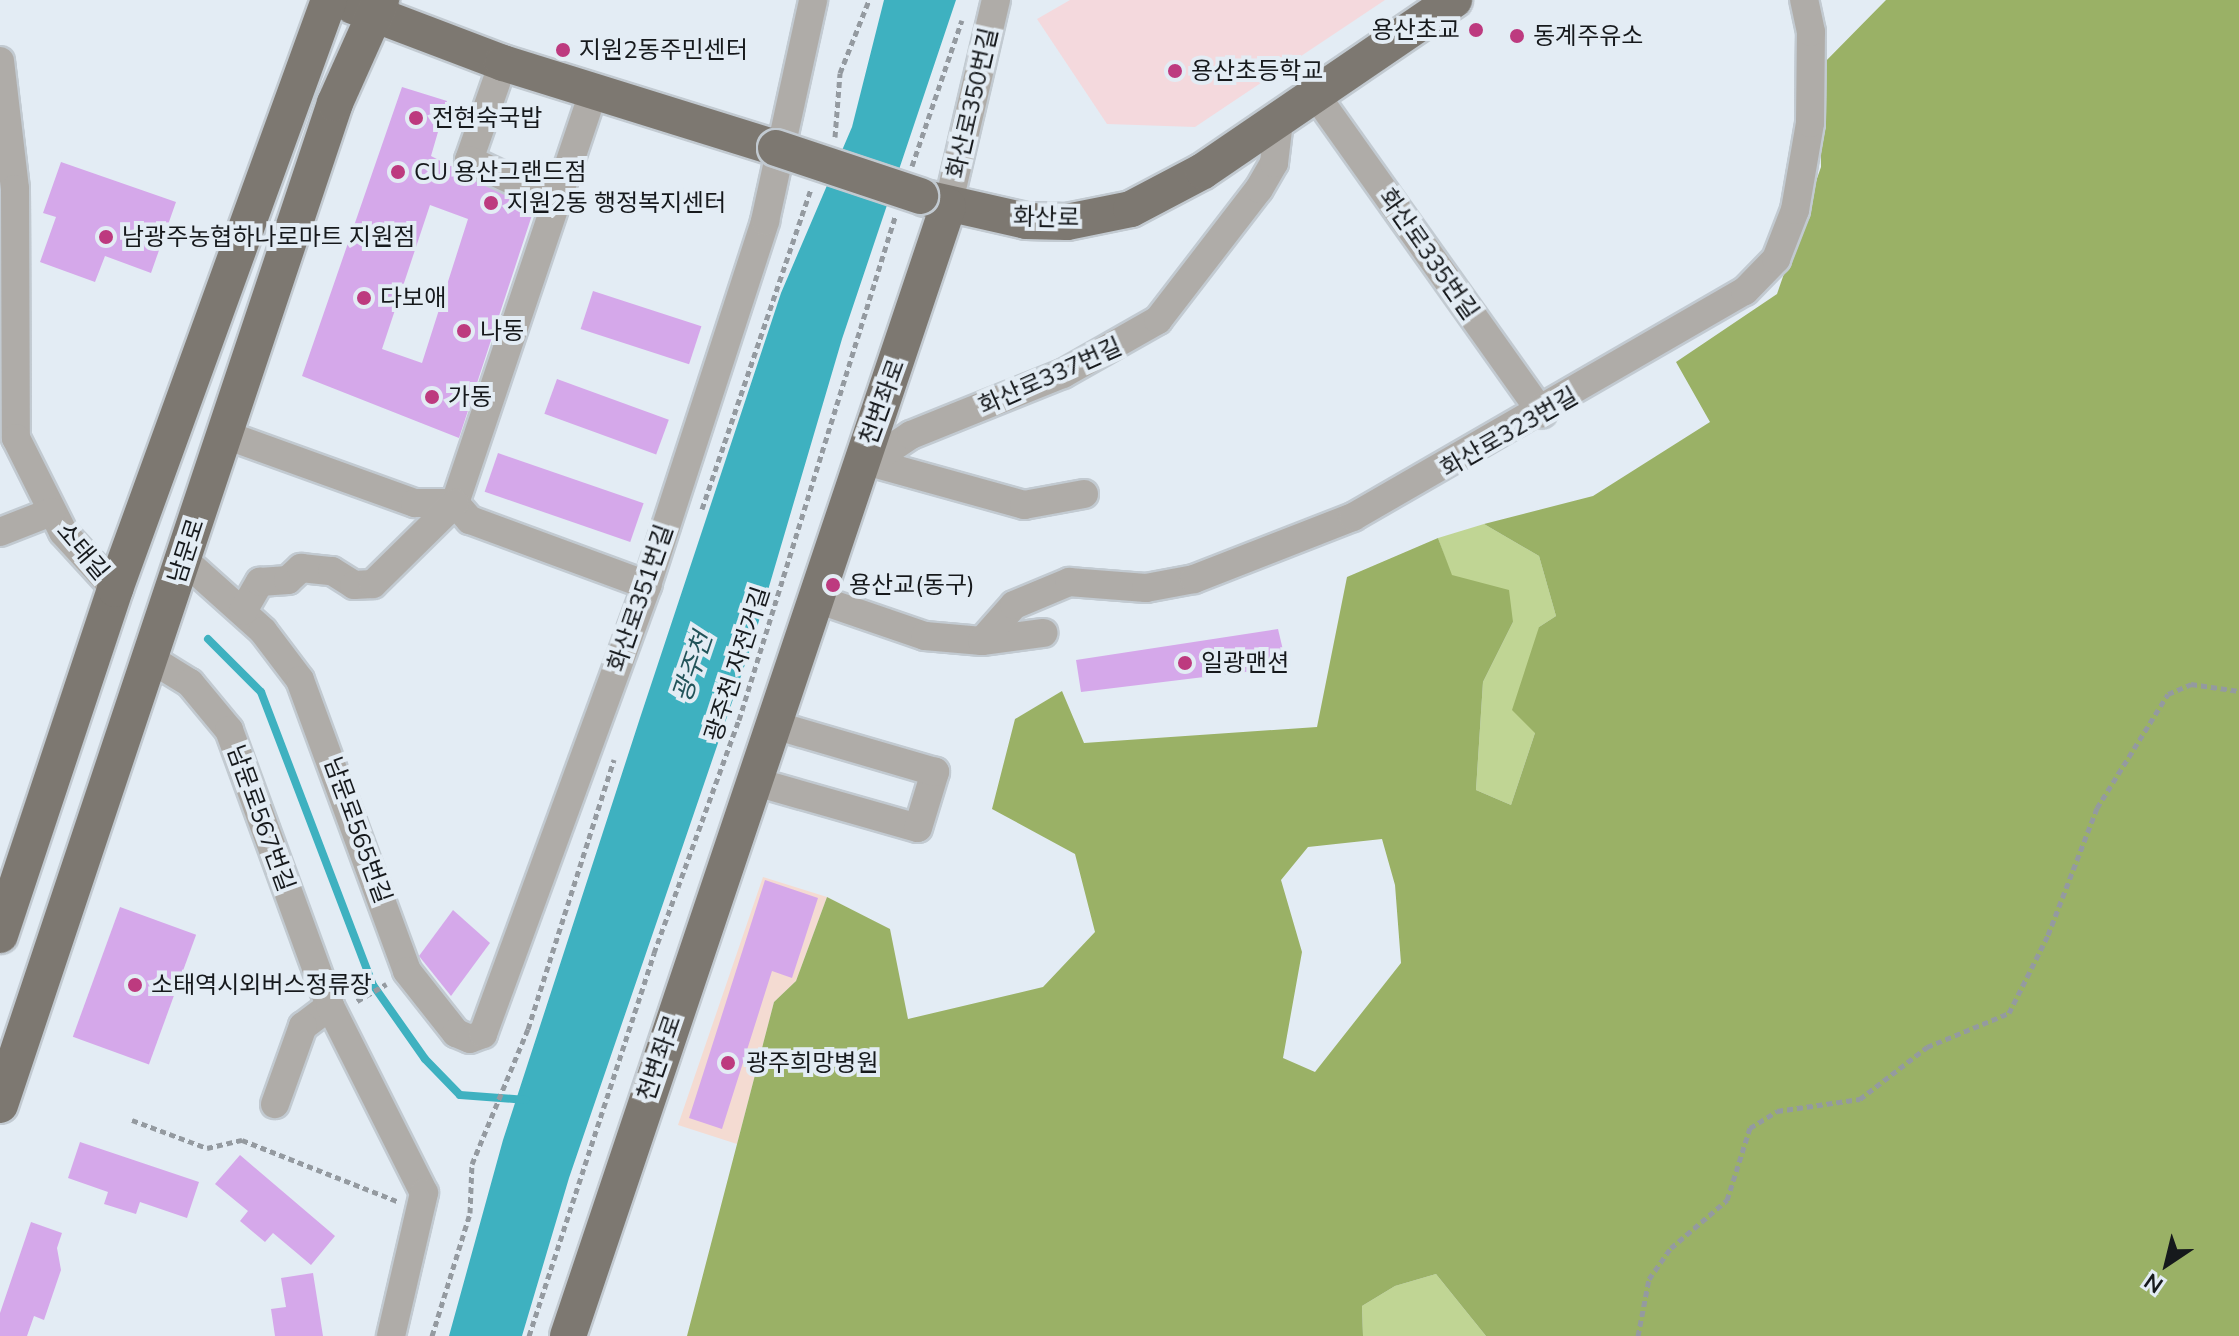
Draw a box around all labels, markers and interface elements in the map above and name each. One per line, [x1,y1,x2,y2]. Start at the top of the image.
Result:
place label: 용산초교 [1372,16,1460,44]
marker: 용산초교 [1467,21,1485,39]
place label: 동계주유소 [1533,22,1643,50]
street label: 화산로350번길 [941,25,1003,181]
marker: 동계주유소 [1508,27,1526,45]
place label: 지원2동주민센터 [579,36,748,64]
marker: 지원2동주민센터 [554,41,572,59]
place label: 용산초등학교 [1191,57,1323,85]
marker: 용산초등학교 [1166,62,1184,80]
place label: 전현숙국밥 [432,104,542,132]
marker: 전현숙국밥 [407,109,425,127]
place label: CU 용산그랜드점 [414,158,587,186]
marker: CU 용산그랜드점 [389,163,407,181]
street label: 화산로335번길 [1373,183,1485,325]
place label: 지원2동 행정복지센터 [507,189,726,217]
marker: 지원2동 행정복지센터 [482,194,500,212]
street label: 화산로 [1013,202,1079,232]
place label: 남광주농협하나로마트 지원점 [122,223,415,251]
marker: 남광주농협하나로마트 지원점 [97,228,115,246]
place label: 다보애 [380,284,446,312]
marker: 다보애 [355,289,373,307]
place label: 나동 [480,317,524,345]
marker: 나동 [455,322,473,340]
street label: 화산로337번길 [974,332,1126,420]
street label: 천변좌로 [853,356,911,448]
street label: 화산로323번길 [1435,381,1583,483]
place label: 가동 [448,383,492,411]
marker: 가동 [423,388,441,406]
street label: 남문로 [162,515,210,587]
street label: 소태길 [51,516,115,586]
street label: 화산로351번길 [601,521,679,675]
place label: 용산교(동구) [849,571,975,599]
marker: 용산교(동구) [824,576,842,594]
street label: 광주천 자전거길 [698,583,776,745]
water label: 광주천 [666,628,718,706]
place label: 일광맨션 [1201,649,1289,677]
marker: 일광맨션 [1176,654,1194,672]
street label: 남문로567번길 [221,741,301,895]
street label: 남문로565번길 [318,753,398,907]
place label: 소태역시외버스정류장 [151,971,372,999]
marker: 소태역시외버스정류장 [126,976,144,994]
street label: 천변좌로 [631,1012,687,1104]
place label: 광주희망병원 [746,1049,878,1077]
marker: 광주희망병원 [717,1052,739,1074]
north arrow [2127,1224,2207,1304]
text: N [2138,1267,2168,1300]

